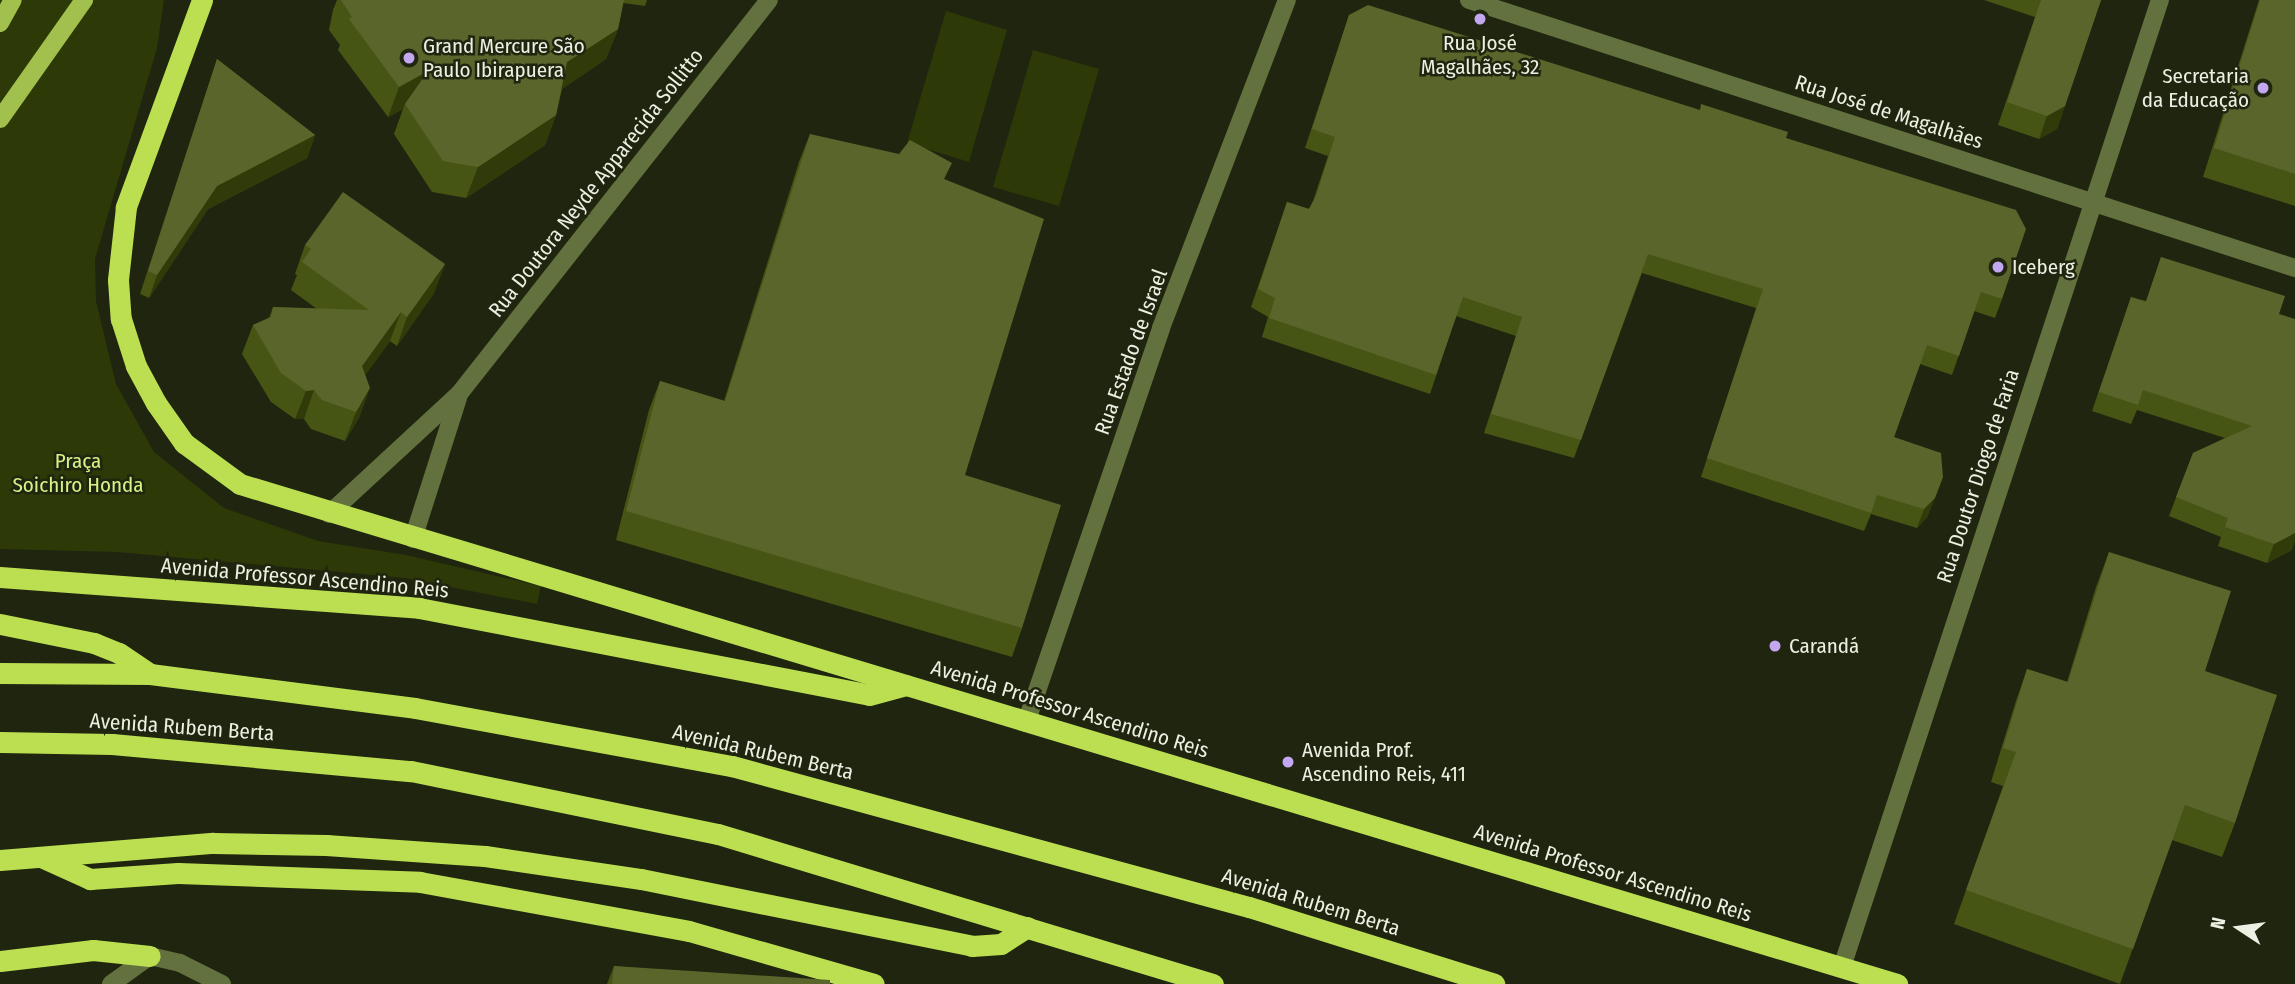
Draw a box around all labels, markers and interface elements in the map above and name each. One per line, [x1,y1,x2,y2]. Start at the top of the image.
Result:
marker: Rua José Magalhães, 32 [1472,11,1488,27]
place label: Rua José Magalhães, 32 [1421,30,1539,80]
place label: Grand Mercure São Paulo Ibirapuera [423,33,585,83]
street label: Rua Doutora Neyde Apparecida Sollitto [483,44,709,322]
marker: Grand Mercure São Paulo Ibirapuera [401,50,417,66]
place label: Secretaria da Educação [2142,63,2249,113]
street label: Rua José de Magalhães [1792,70,1986,154]
marker: Secretaria da Educação [2255,80,2271,96]
place label: Iceberg [2012,254,2075,280]
marker: Iceberg [1990,259,2006,275]
street label: Rua Estado de Israel [1089,266,1173,438]
street label: Rua Doutor Diogo de Faria [1931,366,2025,586]
park label: Praça Soichiro Honda [12,448,144,498]
street label: Avenida Professor Ascendino Reis [160,553,450,603]
place label: Carandá [1789,633,1859,659]
marker: Carandá [1767,638,1783,654]
street label: Avenida Professor Ascendino Reis [928,655,1212,763]
street label: Avenida Rubem Berta [89,708,275,746]
street label: Avenida Rubem Berta [670,719,856,785]
place label: Avenida Prof. Ascendino Reis, 411 [1302,737,1466,787]
marker: Avenida Prof. Ascendino Reis, 411 [1280,754,1296,770]
street label: Avenida Professor Ascendino Reis [1471,819,1755,927]
street label: Avenida Rubem Berta [1219,863,1403,941]
north arrow [2204,893,2274,963]
text: N [2206,915,2231,931]

